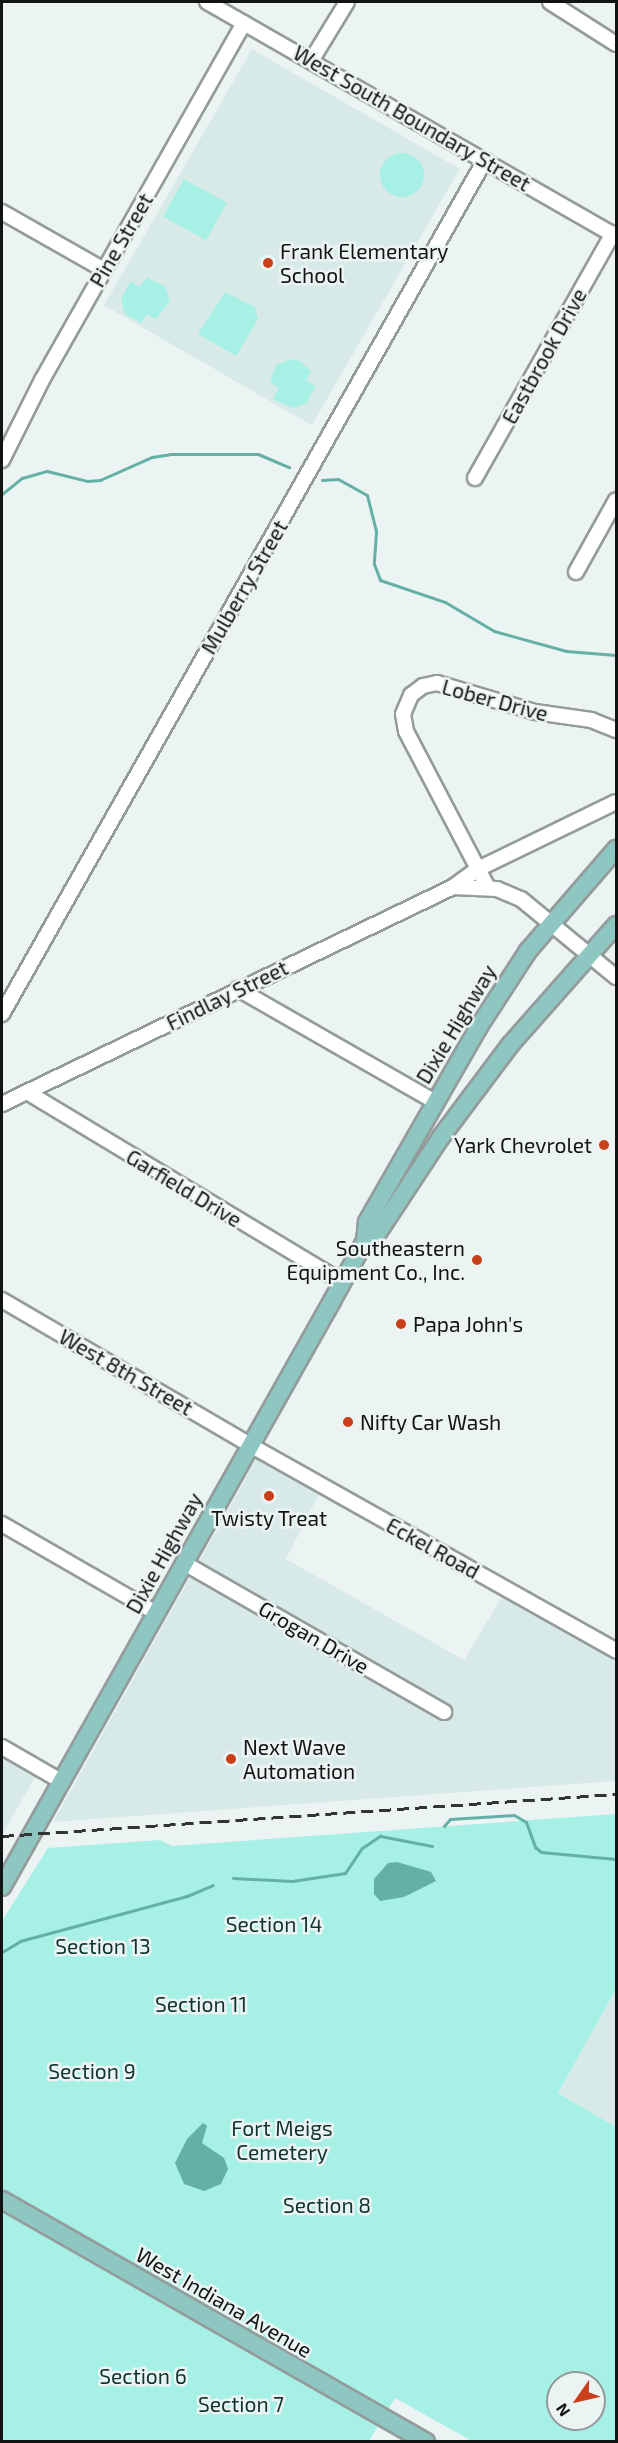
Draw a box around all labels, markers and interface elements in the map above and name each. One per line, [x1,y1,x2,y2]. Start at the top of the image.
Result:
street label: West South Boundary Street [289,40,535,196]
street label: Pine Street [84,189,158,291]
place label: Frank Elementary School [280,238,449,288]
marker: Frank Elementary School [261,256,275,270]
street label: Eastbrook Drive [496,284,592,428]
street label: Mulberry Street [195,515,293,659]
street label: Lober Drive [439,674,551,726]
street label: Findlay Street [162,955,292,1035]
street label: Dixie Highway [411,960,501,1088]
place label: Yark Chevrolet [454,1132,592,1158]
marker: Yark Chevrolet [597,1138,611,1152]
street label: Garfield Drive [122,1144,246,1232]
place label: Southeastern Equipment Co., Inc. [286,1235,465,1285]
marker: Southeastern Equipment Co., Inc. [470,1253,484,1267]
place label: Papa John's [413,1311,524,1337]
marker: Papa John's [394,1317,408,1331]
street label: West 8th Street [55,1324,197,1420]
place label: Nifty Car Wash [360,1409,502,1435]
marker: Nifty Car Wash [341,1415,355,1429]
street label: Dixie Highway [120,1488,208,1618]
marker: Twisty Treat [262,1489,276,1503]
place label: Twisty Treat [211,1505,327,1531]
street label: Eckel Road [382,1512,484,1584]
street label: Grogan Drive [254,1595,374,1679]
place label: Next Wave Automation [243,1734,355,1784]
marker: Next Wave Automation [224,1752,238,1766]
park label: Section 14 [226,1911,322,1937]
park label: Section 13 [55,1933,151,1959]
park label: Section 11 [155,1991,247,2017]
park label: Section 9 [48,2058,136,2084]
park label: Fort Meigs Cemetery [231,2115,333,2165]
park label: Section 8 [283,2192,371,2218]
street label: West Indiana Avenue [131,2241,317,2363]
park label: Section 6 [99,2363,187,2389]
north arrow [546,2371,606,2431]
park label: Section 7 [198,2391,284,2417]
text: N [551,2400,573,2420]

